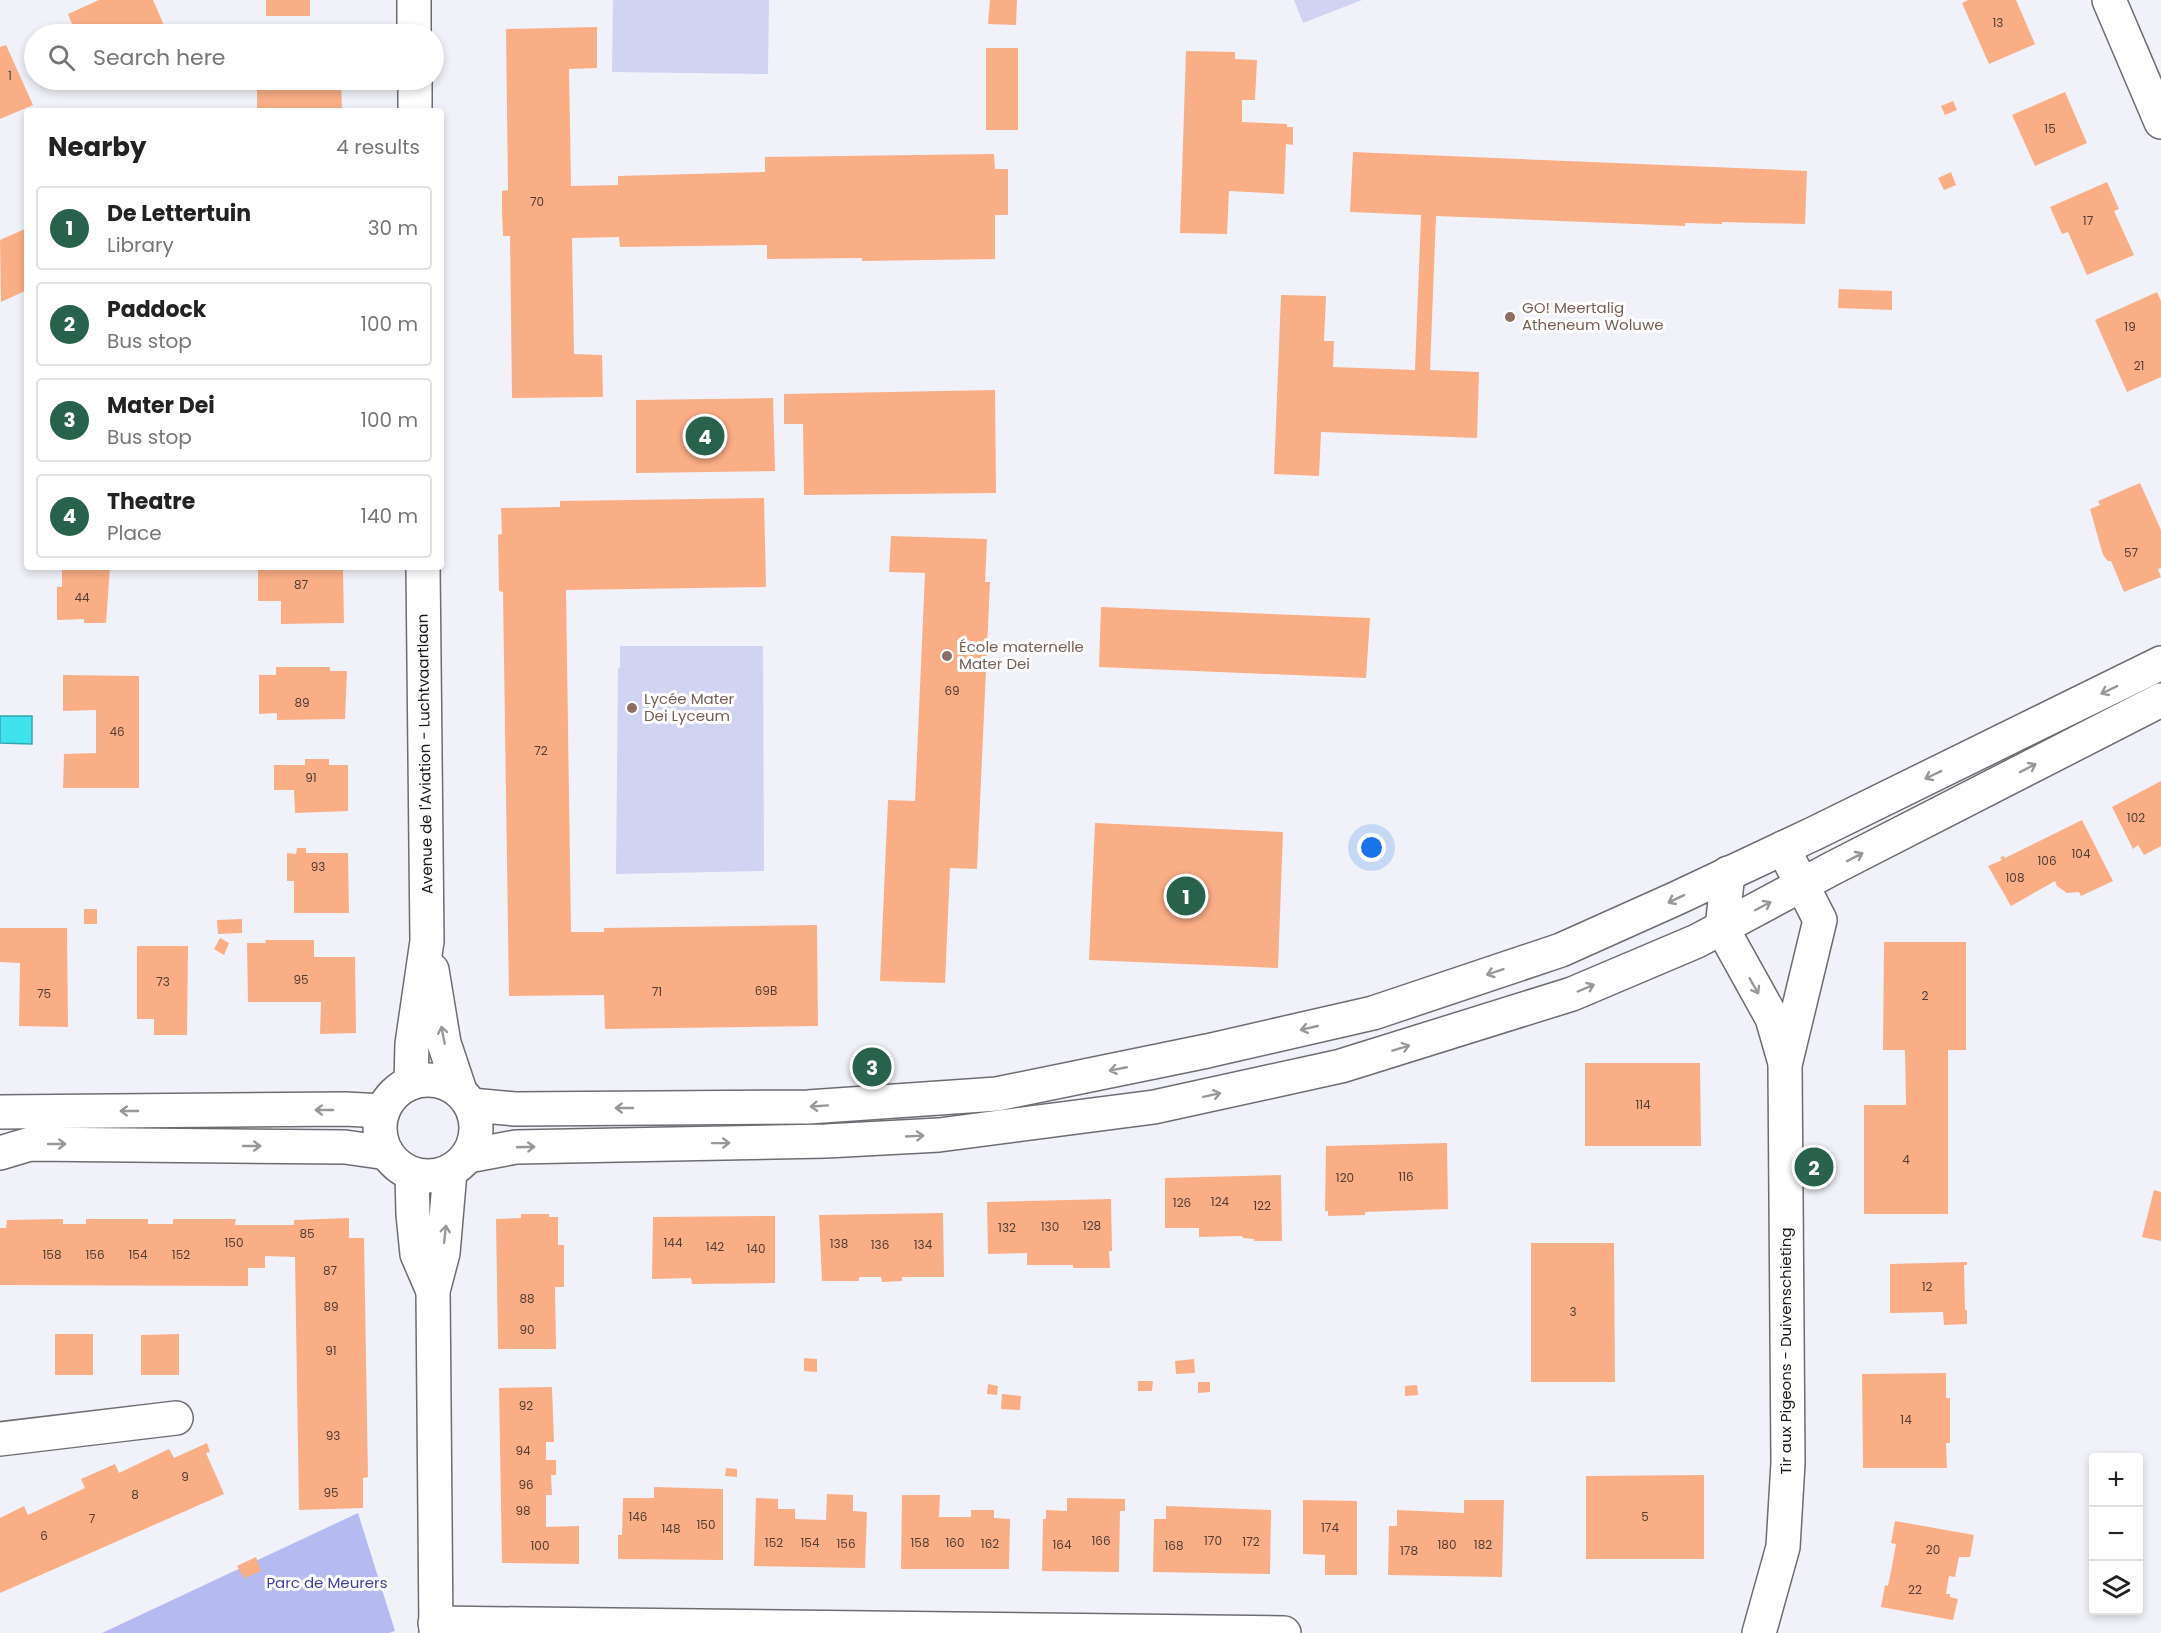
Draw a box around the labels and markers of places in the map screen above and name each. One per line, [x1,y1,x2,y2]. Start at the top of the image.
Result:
place label: GO! Meertalig Atheneum Woluwe [1522,297,1664,335]
marker: GO! Meertalig Atheneum Woluwe [1503,310,1517,324]
pin: 4 [686,414,724,458]
place label: École maternelle Mater Dei [959,636,1084,674]
marker: École maternelle Mater Dei [940,649,954,663]
place label: Lycée Mater Dei Lyceum [644,688,734,726]
marker: Lycée Mater Dei Lyceum [625,701,639,715]
pin: 1 [1166,874,1206,918]
pin: 3 [852,1044,892,1090]
pin: 2 [1794,1144,1834,1190]

